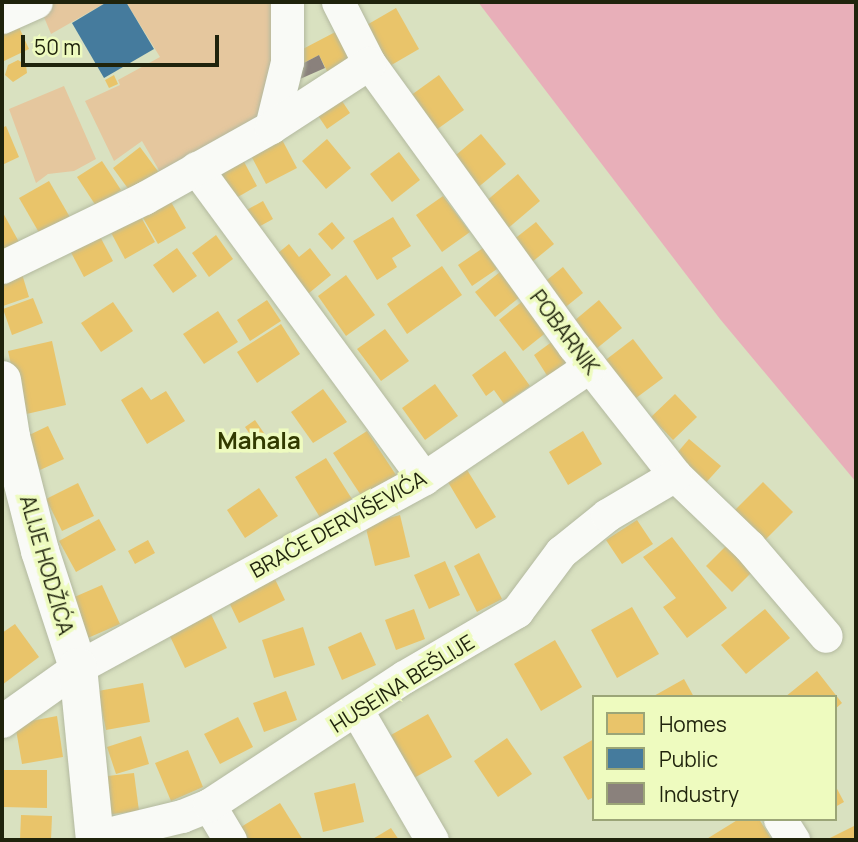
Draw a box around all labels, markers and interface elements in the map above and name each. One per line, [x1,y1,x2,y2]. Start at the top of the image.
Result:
scale bar [24,21,222,65]
text: 50 m [34,33,81,61]
street label: POBARNIK [525,285,605,379]
district label: Mahala [217,426,301,454]
street label: BRAĆE DERVIŠEVIĆA [246,465,430,583]
street label: ALIJE HODŽIĆA [15,492,79,638]
street label: HUSEINA BEŠLIJE [325,629,479,737]
legend [592,695,837,821]
text: Homes [659,710,727,738]
text: Public [659,745,718,773]
text: Industry [659,780,739,808]

